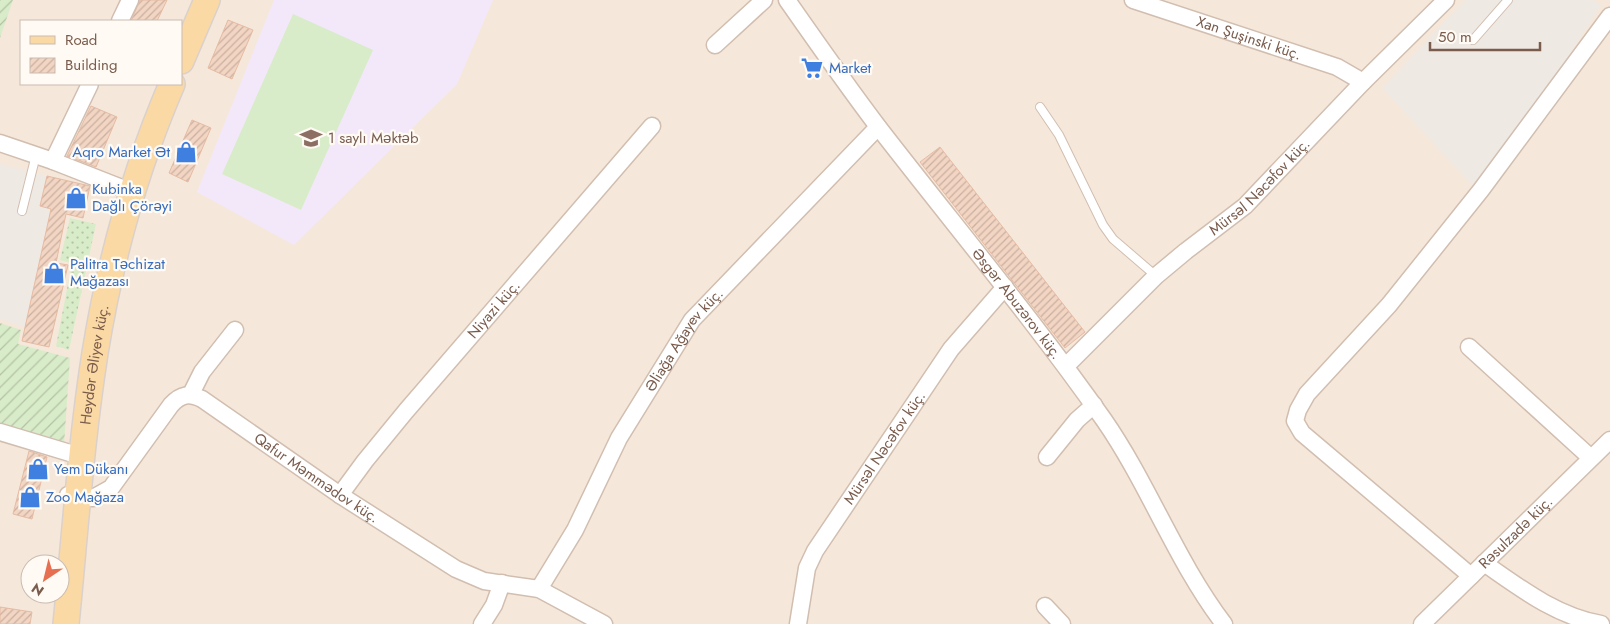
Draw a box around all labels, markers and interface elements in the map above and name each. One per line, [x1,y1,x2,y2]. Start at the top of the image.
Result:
street label: Xan Şuşinski küç. [1194,11,1304,66]
legend [20,20,182,85]
scale bar [1430,20,1540,52]
text: 50 m [1438,26,1472,48]
text: Road [65,29,97,51]
text: Building [65,54,117,76]
supermarket icon: Market [799,55,825,81]
place label: Market [829,57,872,79]
school or university icon: 1 saylı Məktəb [298,125,324,151]
place label: 1 saylı Məktəb [328,127,419,149]
street label: Mürsəl Nəcəfov küç. [1204,133,1315,241]
shop icon: Aqro Market Ət [173,139,199,165]
place label: Aqro Market Ət [72,141,170,163]
place label: Kubinka Dağlı Çörəyi [92,178,172,217]
shop icon: Kubinka Dağlı Çörəyi [63,185,89,211]
street label: Əsgər Abuzərov küç. [967,243,1067,364]
place label: Palitra Təchizat Mağazası [70,253,165,292]
shop icon: Palitra Təchizat Mağazası [41,260,67,286]
street label: Niyazi küç. [462,275,525,343]
street label: Əliağa Ağayev küç. [639,283,728,396]
street label: Heydər Əliyev küç. [74,303,115,426]
street label: Mürsəl Nəcəfov küç. [838,387,931,509]
street label: Qafur Məmmədov küç. [250,427,383,528]
shop icon: Yem Dükanı [25,456,51,482]
place label: Yem Dükanı [54,458,129,480]
shop icon: Zoo Mağaza [17,484,43,510]
place label: Zoo Mağaza [46,486,124,508]
street label: Rəsulzadə küç. [1474,491,1558,574]
north arrow [20,554,70,604]
text: N [27,578,48,601]

